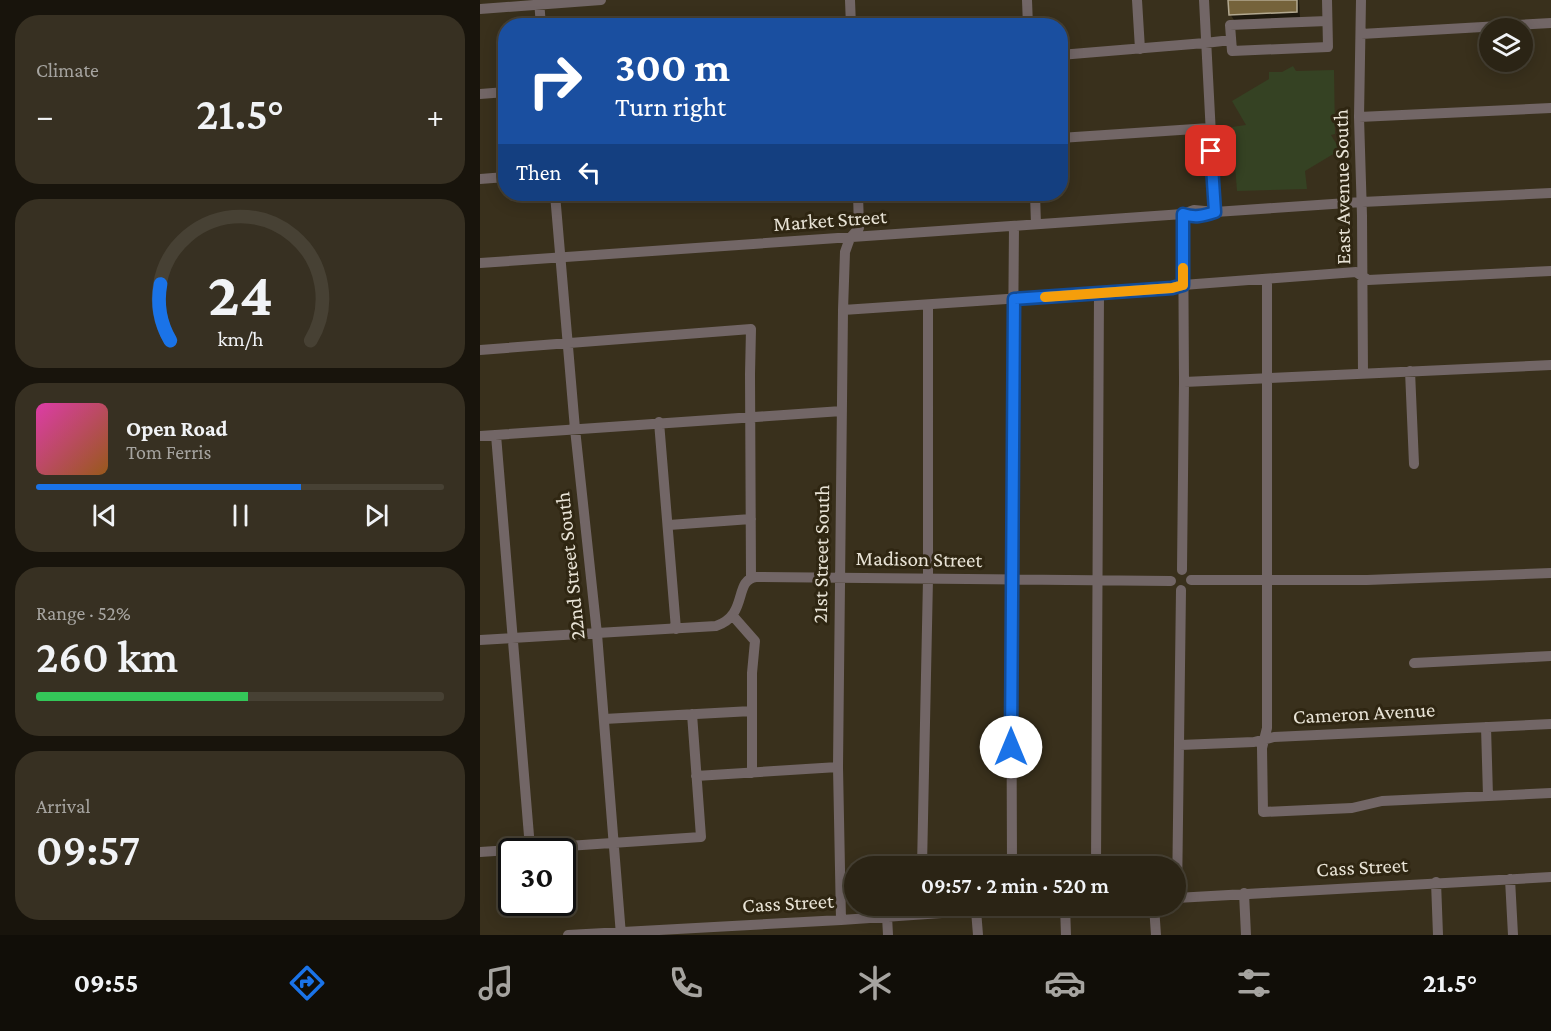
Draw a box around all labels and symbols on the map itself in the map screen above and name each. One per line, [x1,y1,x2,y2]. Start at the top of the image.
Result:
street label: East Avenue South [1329,109,1355,265]
pin [1185,125,1236,176]
street label: Market Street [772,204,889,236]
street label: 21st Street South [808,484,834,624]
street label: 22nd Street South [550,491,590,641]
street label: Madison Street [855,546,984,572]
street label: Cameron Avenue [1292,697,1436,729]
position arrow [979,715,1043,779]
speed limit sign: 30 [498,838,576,916]
street label: Cass Street [1316,853,1409,881]
street label: Cass Street [742,889,835,917]

